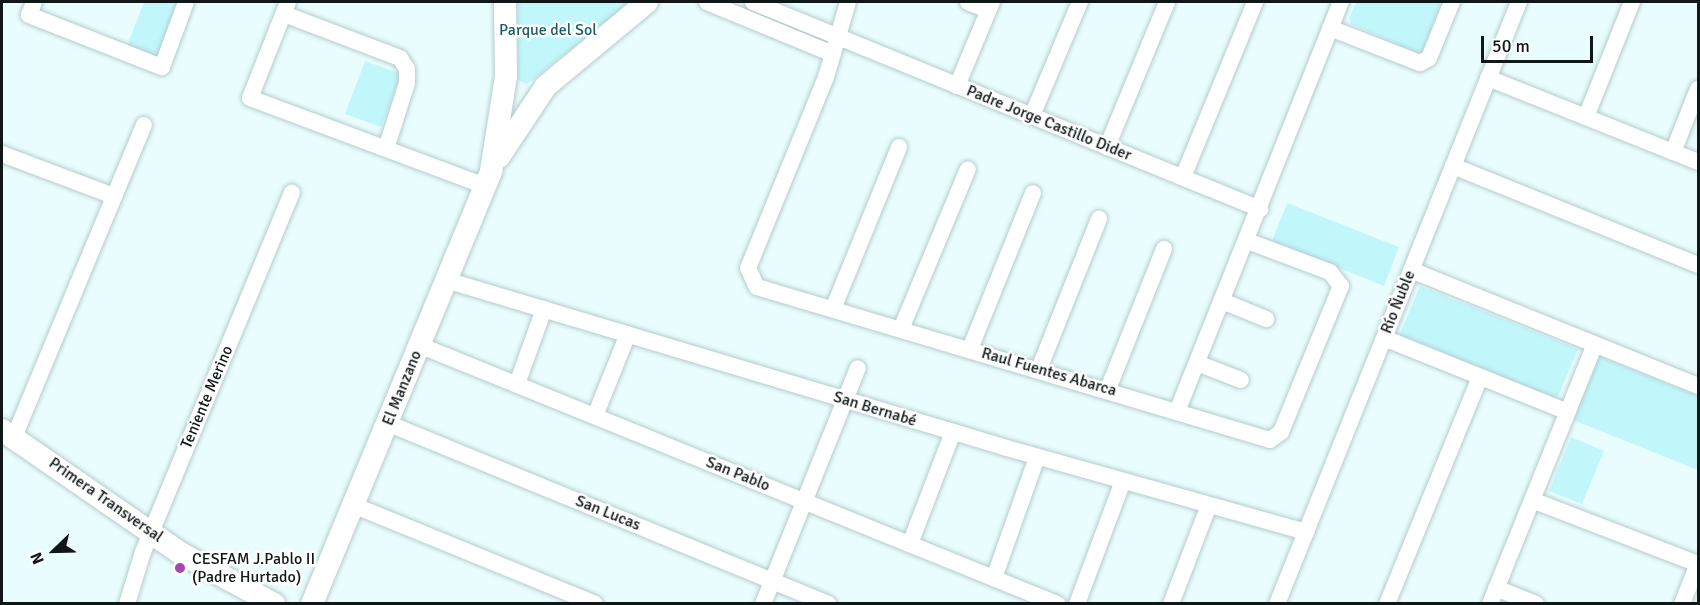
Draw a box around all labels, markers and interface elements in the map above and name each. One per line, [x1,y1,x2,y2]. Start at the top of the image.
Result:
park label: Parque del Sol [499,20,597,40]
scale bar [1484,24,1596,62]
text: 50 m [1492,35,1530,57]
street label: Padre Jorge Castillo Dider [964,81,1134,165]
street label: Río Ñuble [1377,268,1419,336]
street label: Teniente Merino [177,343,237,451]
street label: Raul Fuentes Abarca [979,344,1119,400]
street label: El Manzano [378,348,426,428]
street label: San Bernabé [831,387,919,431]
street label: San Pablo [703,452,773,496]
street label: Primera Transversal [45,453,167,547]
street label: San Lucas [573,491,643,535]
north arrow [24,521,84,581]
text: N [26,549,49,567]
place label: CESFAM J.Pablo II (Padre Hurtado) [192,549,315,587]
marker: CESFAM J.Pablo II (Padre Hurtado) [173,561,187,575]

